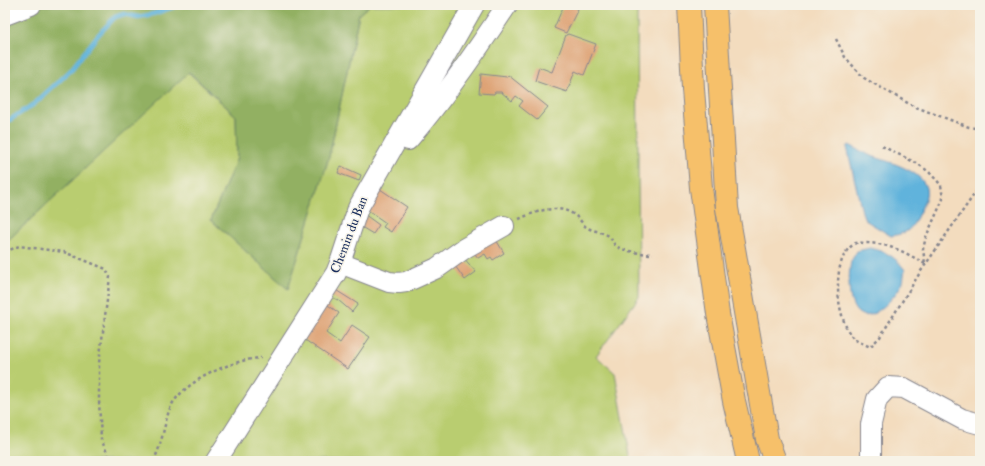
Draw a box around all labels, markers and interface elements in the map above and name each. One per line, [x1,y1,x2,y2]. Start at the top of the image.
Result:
street label: Chemin du Ban [327,194,371,276]

